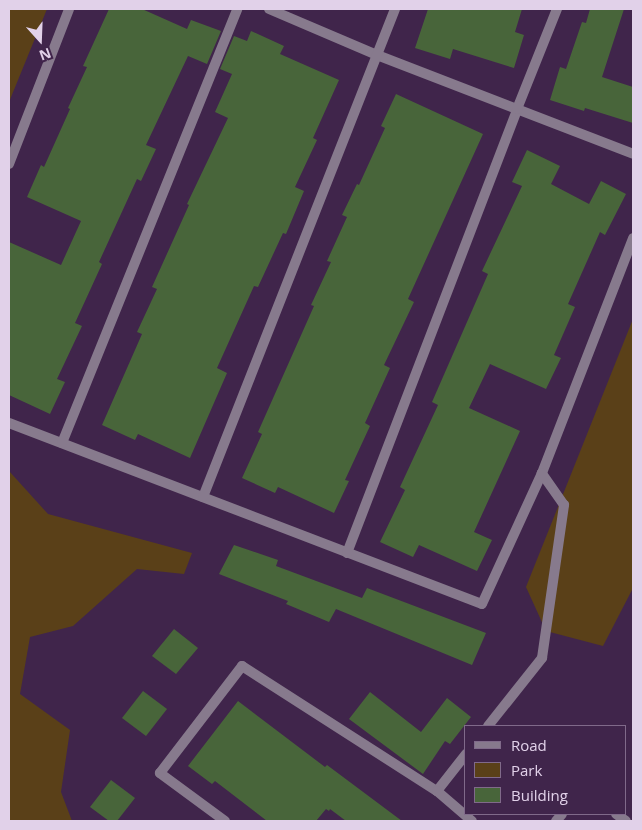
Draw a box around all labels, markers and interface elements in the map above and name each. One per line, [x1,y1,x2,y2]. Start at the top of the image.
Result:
north arrow [15,15,65,65]
text: N [37,44,54,65]
legend [464,725,627,815]
text: Road [511,735,547,755]
text: Park [511,760,542,780]
text: Building [511,785,568,805]

